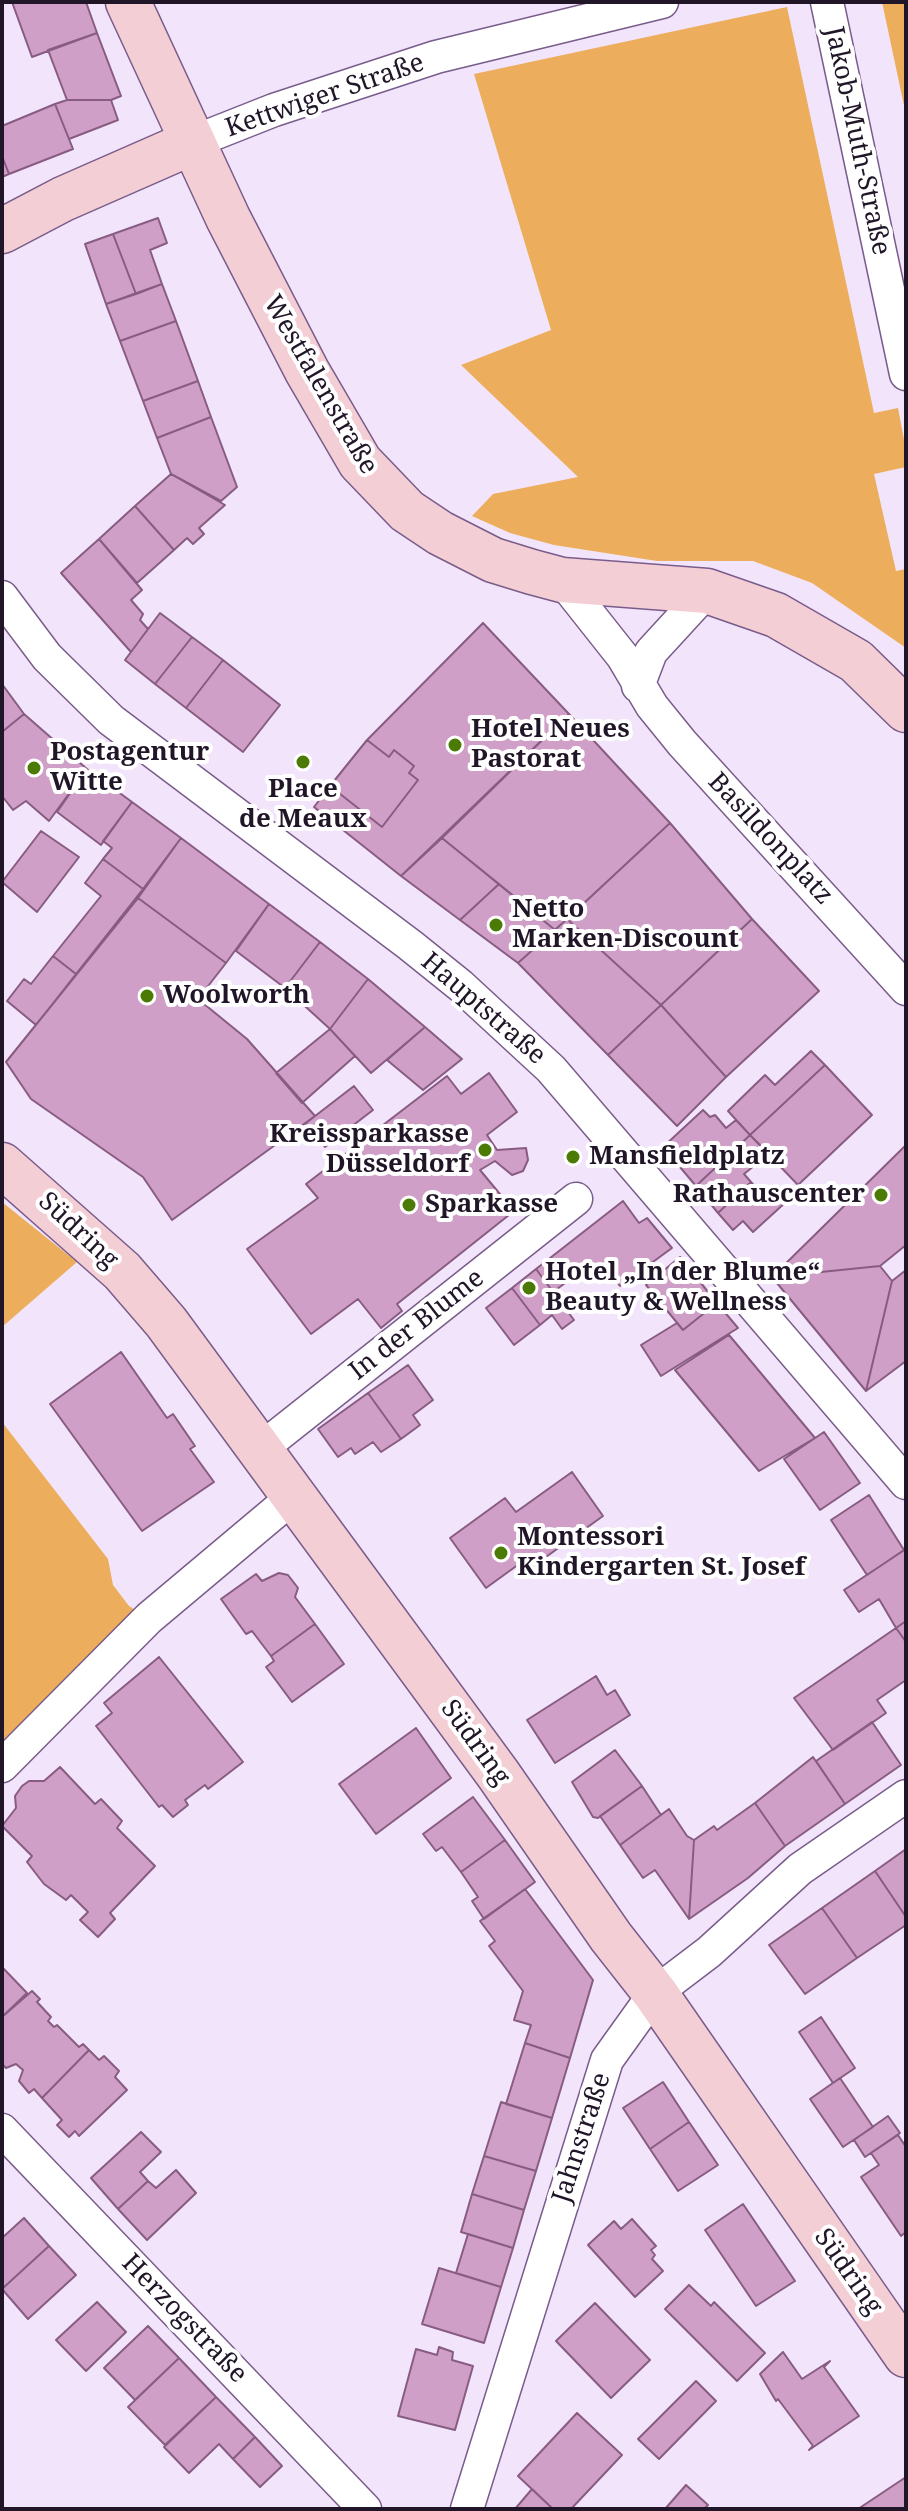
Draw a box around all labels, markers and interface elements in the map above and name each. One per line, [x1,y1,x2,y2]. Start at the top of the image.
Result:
street label: Jakob-Muth-Straße [818,24,896,258]
street label: Kettwiger Straße [222,47,428,145]
street label: Westfalenstraße [256,290,384,480]
place label: Hotel Neues Pastorat [471,714,630,776]
marker: Hotel Neues Pastorat [446,736,464,754]
place label: Postagentur Witte [50,737,209,798]
marker: Place de Meaux [294,753,312,771]
marker: Postagentur Witte [25,759,43,777]
street label: Basildonplatz [701,767,839,911]
place label: Place de Meaux [239,774,367,836]
place label: Netto Marken-Discount [512,894,739,956]
marker: Netto Marken-Discount [487,916,505,934]
street label: Hauptstraße [414,946,552,1072]
place label: Woolworth [163,980,310,1012]
marker: Woolworth [138,987,156,1005]
place label: Kreissparkasse Düsseldorf [269,1119,469,1180]
marker: Kreissparkasse Düsseldorf [476,1141,494,1159]
place label: Mansfieldplatz [589,1141,785,1173]
marker: Mansfieldplatz [564,1148,582,1166]
place label: Rathauscenter [673,1179,865,1211]
street label: Südring [32,1186,124,1276]
marker: Rathauscenter [872,1186,890,1204]
place label: Sparkasse [425,1189,558,1221]
marker: Sparkasse [400,1196,418,1214]
place label: Hotel „In der Blume“ Beauty & Wellness [545,1257,820,1318]
street label: In der Blume [344,1263,490,1387]
marker: Hotel „In der Blume“ Beauty & Wellness [520,1279,538,1297]
place label: Montessori Kindergarten St. Josef [517,1522,805,1584]
marker: Montessori Kindergarten St. Josef [492,1544,510,1562]
street label: Südring [434,1694,516,1792]
street label: Jahnstraße [546,2069,618,2207]
street label: Südring [807,2223,889,2321]
street label: Herzogstraße [115,2248,253,2390]

